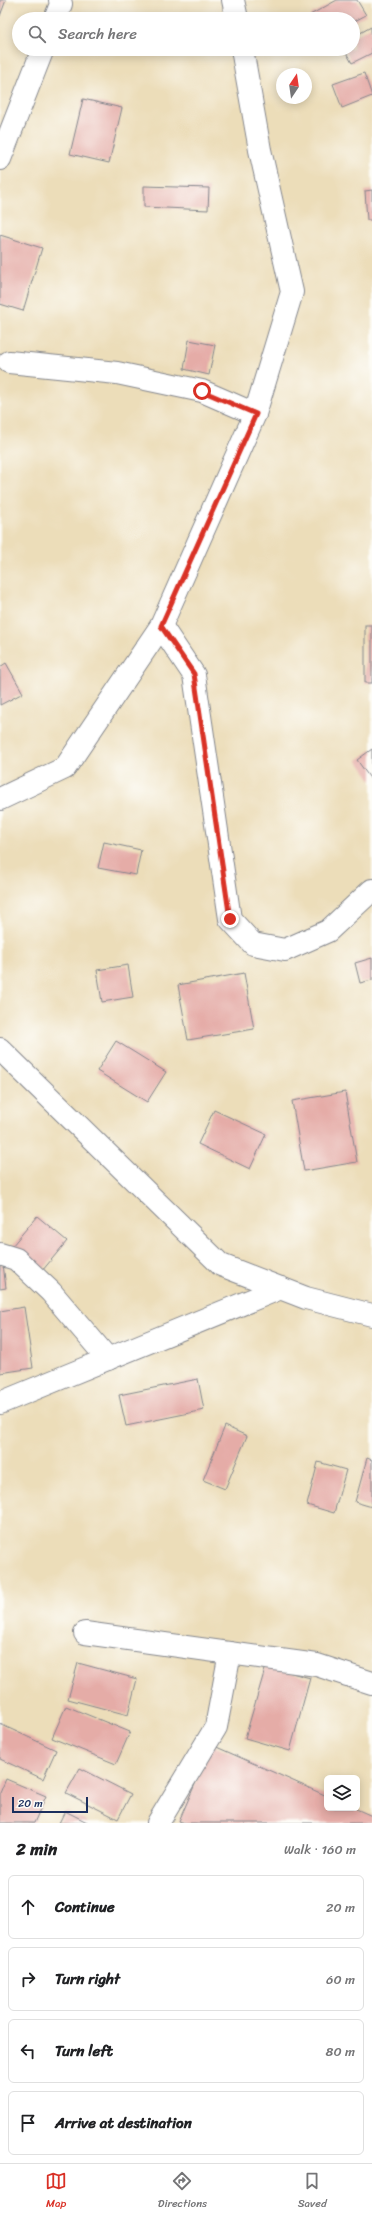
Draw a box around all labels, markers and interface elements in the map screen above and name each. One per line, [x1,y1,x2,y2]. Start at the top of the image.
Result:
search box [12,12,360,56]
text: Search here [58,21,137,47]
icon: search [26,23,48,45]
north arrow [276,68,312,104]
route start [193,382,211,400]
route end [221,910,239,928]
map controls [324,1775,360,1811]
button: layers [324,1775,360,1811]
text: 20 m [18,1794,43,1813]
scale bar [12,1795,88,1814]
text: 2 min [16,1834,57,1864]
text: Walk · 160 m [284,1838,356,1861]
text: Continue [55,1894,115,1920]
icon: ahead [17,1896,39,1918]
text: 20 m [326,1896,355,1919]
text: Turn right [55,1966,120,1992]
icon: right [17,1968,39,1990]
text: 60 m [326,1968,355,1991]
text: Turn left [55,2038,113,2064]
icon: left [17,2040,39,2062]
text: 80 m [326,2040,355,2063]
text: Arrive at destination [55,2110,192,2136]
icon: arrive [17,2112,39,2134]
tab: Map [45,2170,67,2213]
tab: Directions [158,2170,207,2213]
tab: Saved [298,2170,327,2213]

